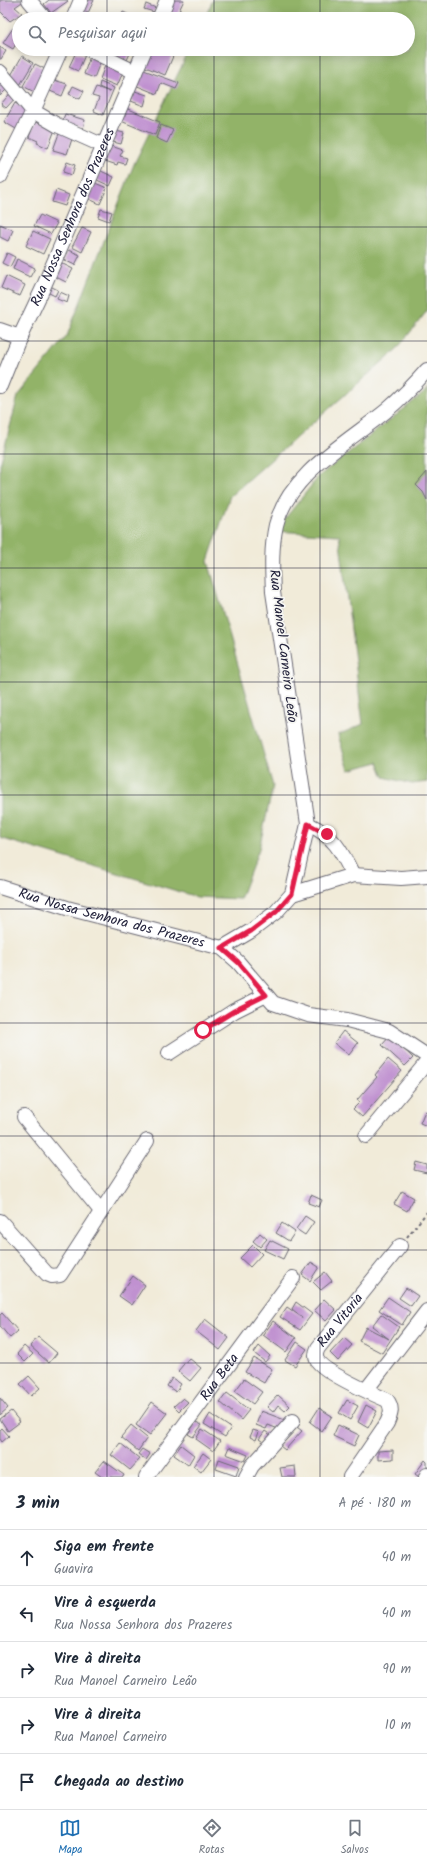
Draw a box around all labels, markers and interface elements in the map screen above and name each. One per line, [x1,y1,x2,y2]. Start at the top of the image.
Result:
search box [12,12,415,56]
text: Pesquisar aqui [58,22,147,46]
icon: search [26,23,48,45]
street label: Rua Nossa Senhora dos Prazeres [25,125,121,310]
street label: Rua Manoel Carneiro Leão [263,568,303,724]
route end [318,825,336,843]
street label: Rua Nossa Senhora dos Prazeres [16,882,207,954]
route start [194,1021,212,1039]
street label: Rua Vitoria [311,1289,369,1352]
street label: Rua Beta [195,1349,245,1406]
text: 3 min [16,1490,60,1517]
text: A pé · 180 m [338,1493,411,1514]
text: Siga em frente [54,1535,154,1559]
icon: ahead [16,1547,38,1569]
text: 40 m [382,1547,411,1568]
text: Guavira [54,1559,93,1580]
text: Vire à esquerda [54,1591,156,1615]
icon: left [16,1603,38,1625]
text: 40 m [382,1603,411,1624]
text: Rua Nossa Senhora dos Prazeres [54,1615,232,1636]
text: Vire à direita [54,1647,141,1671]
icon: right [16,1659,38,1681]
text: 90 m [383,1659,411,1680]
text: Rua Manoel Carneiro Leão [54,1671,197,1692]
text: Vire à direita [54,1703,141,1727]
icon: right [16,1715,38,1737]
text: 10 m [385,1715,411,1736]
text: Rua Manoel Carneiro [54,1727,167,1748]
text: Chegada ao destino [54,1770,184,1794]
icon: arrive [16,1771,38,1793]
tab: Mapa [58,1817,82,1859]
tab: Rotas [199,1817,224,1859]
tab: Salvos [341,1817,369,1859]

